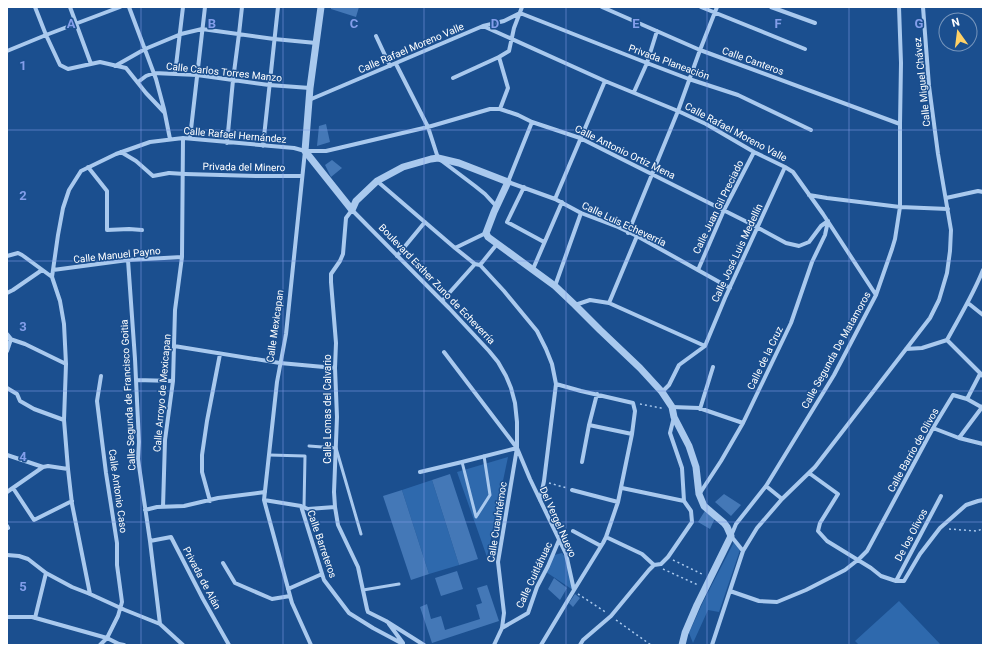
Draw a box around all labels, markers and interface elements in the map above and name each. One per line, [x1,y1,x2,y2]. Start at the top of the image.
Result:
north arrow [938,12,978,52]
text: N [950,15,961,30]
text: A [67,16,76,31]
text: B [208,16,216,31]
text: D [491,16,499,31]
text: E [632,16,640,31]
text: F [774,16,782,31]
text: G [915,16,924,31]
street label: Calle Rafael Moreno Valle [356,20,466,76]
street label: Calle Miguel Chávez [912,37,932,127]
street label: Privada Planeación [627,42,711,82]
street label: Calle Canteros [721,45,785,77]
text: 1 [19,58,27,73]
street label: Calle Carlos Torres Manzo [165,60,283,84]
street label: Calle Rafael Moreno Valle [683,100,789,164]
street label: Calle Antonio Ortiz Mena [573,123,677,181]
street label: Calle Rafael Hernández [183,125,287,145]
street label: Calle Juan Gil Preciado [691,158,746,256]
street label: Privada del Minero [203,161,286,173]
text: 2 [19,188,27,203]
street label: Calle Luis Echeverría [580,200,668,248]
street label: Calle José Luis Medellín [709,202,765,304]
street label: Boulevard Esther Zuno de Echeverría [377,222,497,346]
street label: Calle Manuel Payno [73,245,161,265]
street label: Calle Mexicapan [264,289,286,363]
street label: Calle Segunda De Matamoros [799,290,873,410]
text: 3 [19,319,27,334]
street label: Calle Segunda de Francisco Goitia [119,319,137,471]
street label: Calle de la Cruz [745,325,785,391]
street label: Calle Arroyo de Mexicapan [151,334,173,452]
street label: Calle Lomas del Calvario [322,354,333,464]
street label: Calle Barrio de Olivos [885,406,941,494]
street label: Calle Antonio Caso [107,448,129,534]
text: 4 [19,449,27,464]
street label: Calle Cuauhtémoc [485,481,509,563]
street label: Del Vergel Nuevo [538,485,579,559]
street label: De los Olivos [893,507,929,563]
street label: Calle Barreteros [305,509,339,579]
street label: Calle Cuitláhuac [514,540,554,610]
street label: Privada de Alán [181,545,223,611]
text: 5 [19,579,27,594]

